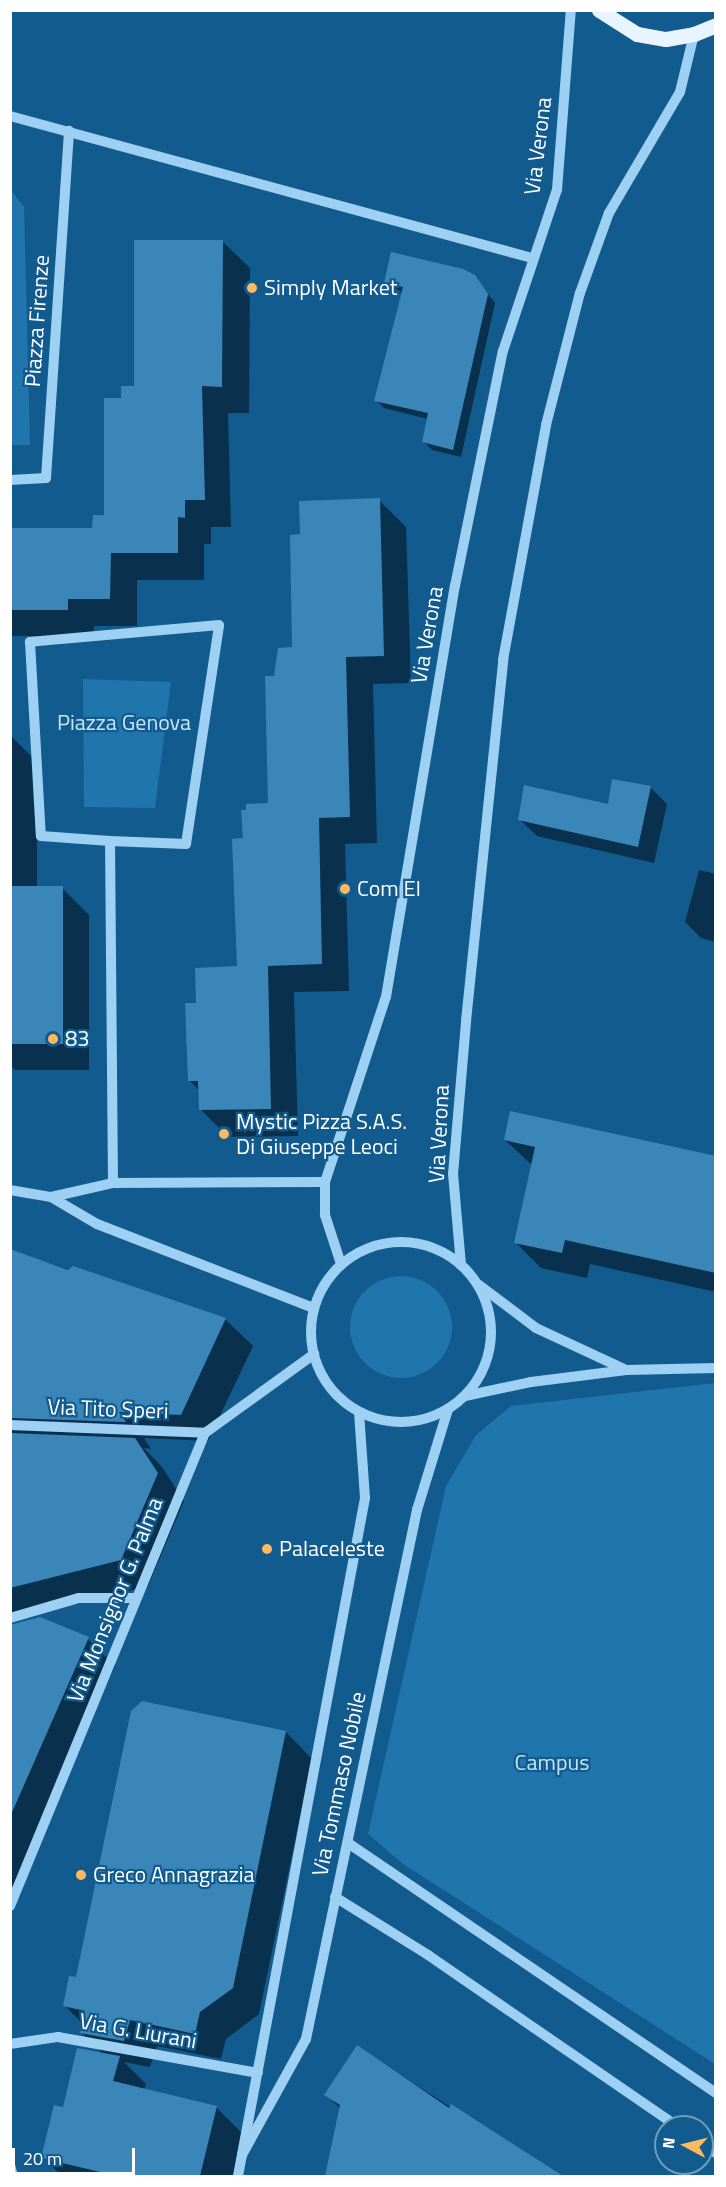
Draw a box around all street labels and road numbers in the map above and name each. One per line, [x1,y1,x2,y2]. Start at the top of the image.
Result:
street label: Via Verona [519,95,557,197]
street label: Piazza Firenze [19,254,55,388]
street label: Via Verona [405,584,449,686]
street label: Via Verona [423,1084,455,1184]
street label: Via Tito Speri [47,1394,169,1424]
street label: Via Monsignor G. Palma [62,1493,168,1707]
street label: Via Tommaso Nobile [307,1689,371,1879]
street label: Via G. Liurani [77,2008,199,2054]

